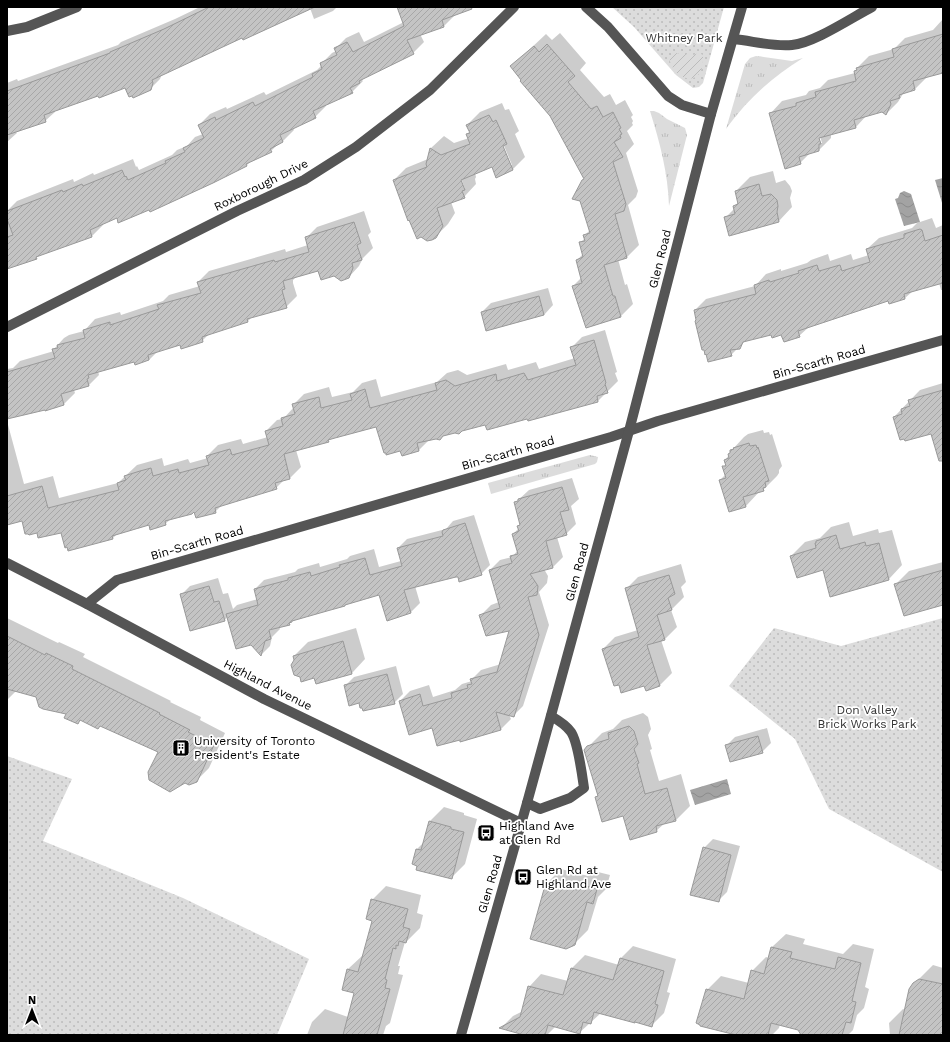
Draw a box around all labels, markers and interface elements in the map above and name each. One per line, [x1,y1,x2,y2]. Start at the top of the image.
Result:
park label: Whitney Park [645,31,723,45]
street label: Roxborough Drive [212,156,310,214]
street label: Glen Road [646,228,674,290]
street label: Bin-Scarth Road [771,342,867,382]
street label: Bin-Scarth Road [460,433,556,473]
street label: Bin-Scarth Road [149,523,245,563]
street label: Glen Road [562,541,592,603]
street label: Highland Avenue [221,657,315,713]
park label: Don Valley Brick Works Park [817,703,917,731]
place label: University of Toronto President's Estate [194,734,315,762]
building icon: University of Toronto President's Estate [171,738,191,758]
place label: Highland Ave at Glen Rd [499,819,575,847]
bus stop icon: Highland Ave at Glen Rd [476,823,496,843]
street label: Glen Road [475,853,505,915]
place label: Glen Rd at Highland Ave [536,863,612,891]
bus stop icon: Glen Rd at Highland Ave [513,867,533,887]
north arrow [12,990,52,1030]
text: N [28,994,36,1007]

